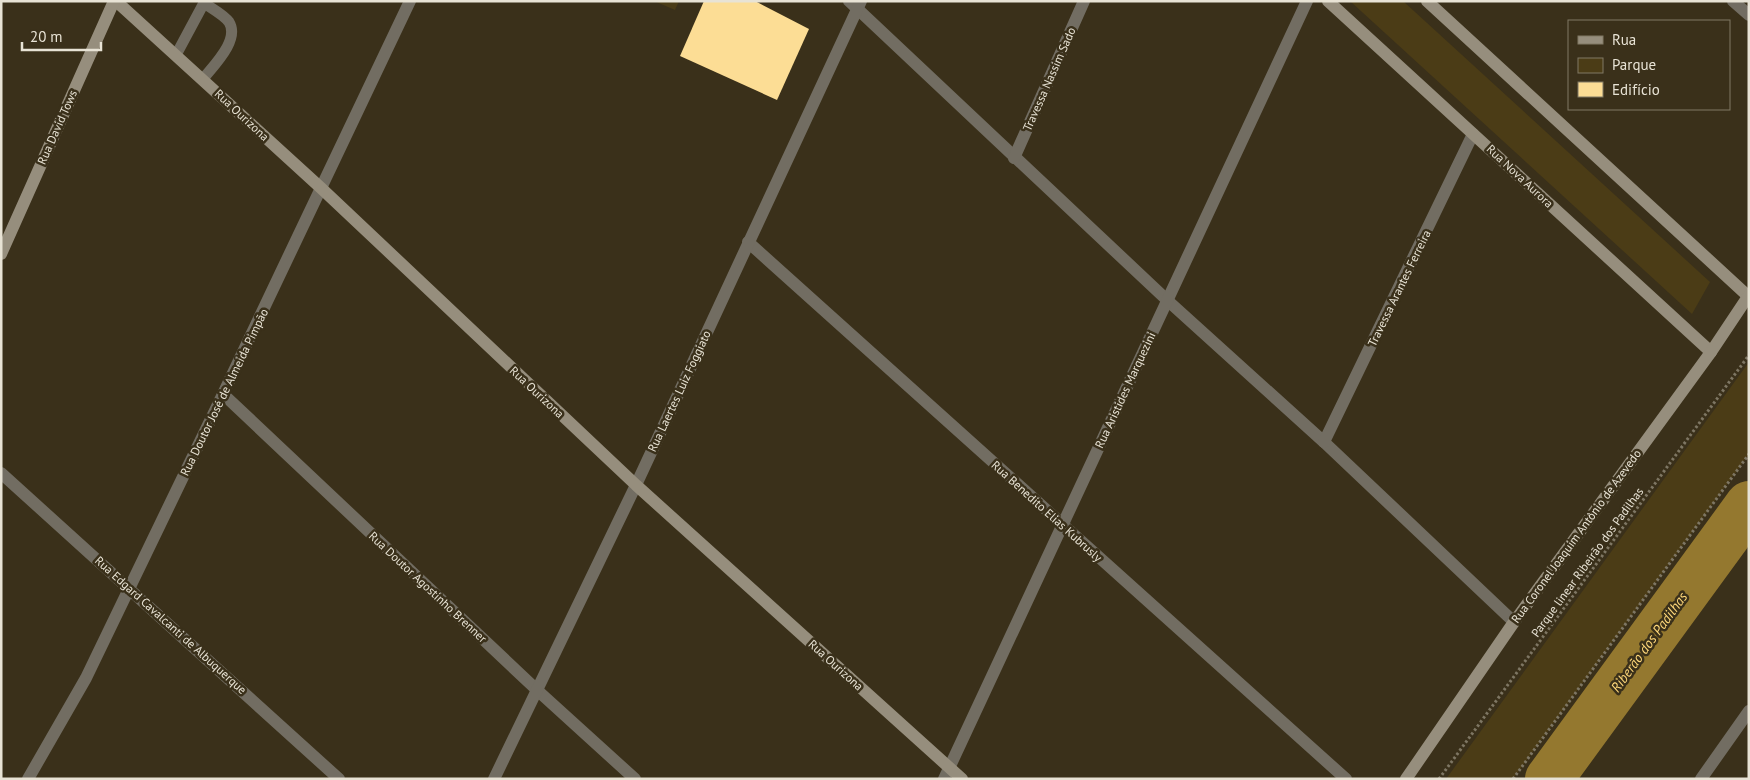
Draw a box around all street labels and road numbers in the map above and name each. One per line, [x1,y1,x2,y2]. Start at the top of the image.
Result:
street label: Travessa Nassim Sado [1019,25,1079,133]
street label: Rua Ourizona [212,86,272,144]
street label: Rua David Tows [34,87,80,167]
street label: Rua Nova Aurora [1484,141,1556,211]
street label: Travessa Arantes Ferreira [1364,227,1434,349]
street label: Rua Doutor José de Almeida Pimpão [177,306,271,478]
street label: Rua Laertes Luiz Foggiato [644,328,714,454]
street label: Rua Aristides Marquezini [1091,330,1159,450]
street label: Rua Ourizona [507,363,567,421]
street label: Rua Coronel Joaquim Antônio de Azevedo [1508,446,1644,626]
street label: Rua Benedito Elias Kubrusly [989,457,1106,565]
street label: Parque linear Ribeirão dos Padilhas [1528,484,1646,640]
street label: Rua Doutor Agostinho Brenner [366,528,490,646]
street label: Rua Edgard Cavalcanti de Albuquerque [92,553,250,697]
street label: Rua Ourizona [805,636,867,694]

